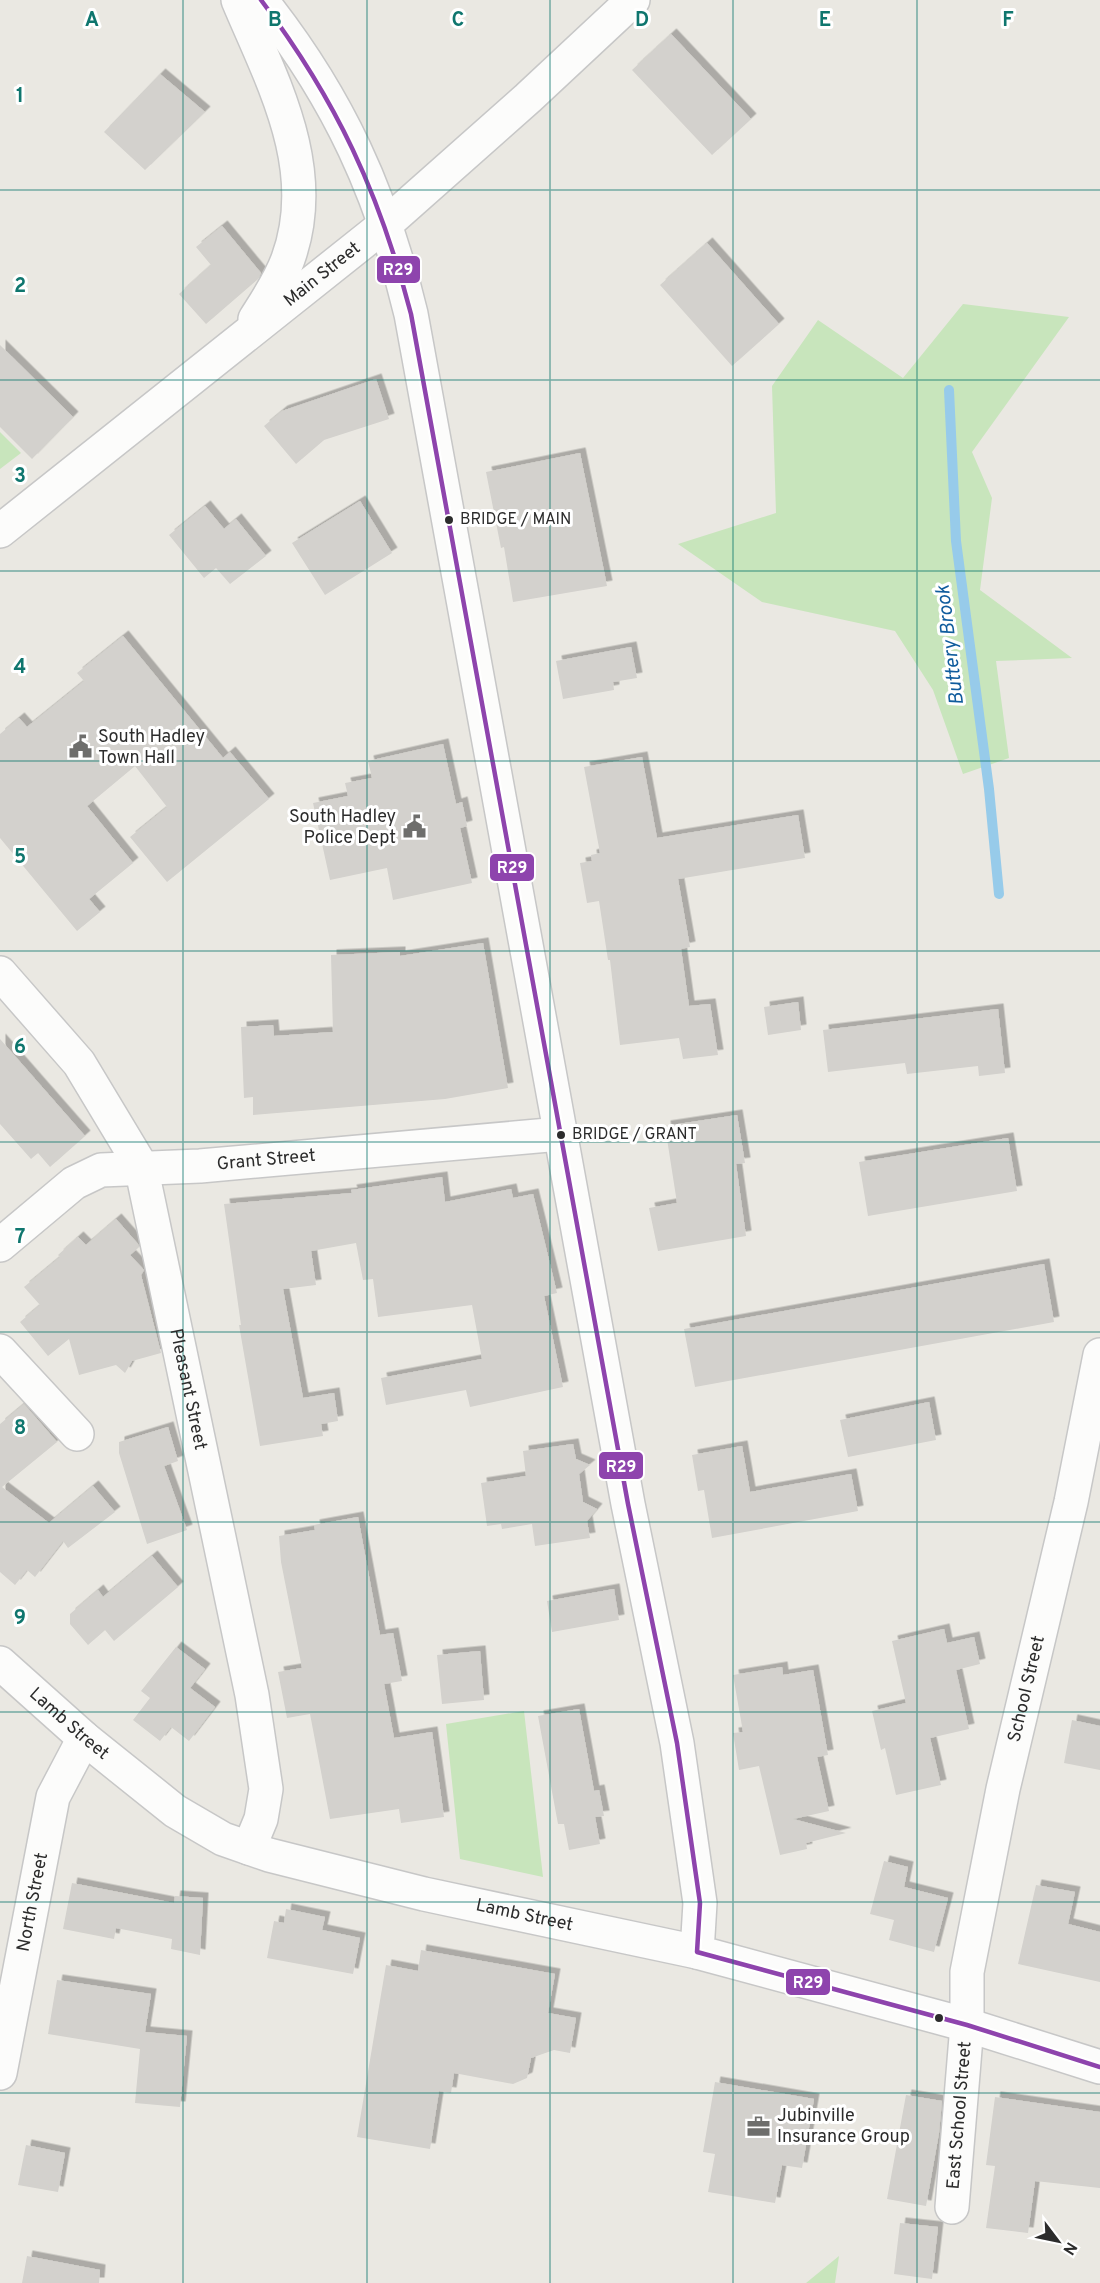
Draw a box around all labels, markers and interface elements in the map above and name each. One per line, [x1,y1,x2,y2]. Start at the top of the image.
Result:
text: A [85,8,99,34]
text: B [268,8,282,34]
text: C [452,8,464,34]
text: D [635,8,649,34]
text: E [819,8,831,34]
text: F [1002,8,1014,34]
text: 1 [16,84,24,110]
street label: Main Street [279,237,366,312]
line badge: R29 [376,255,421,284]
text: R29 [383,261,413,281]
text: 2 [14,274,26,300]
text: 3 [14,464,26,490]
place label: BRIDGE / MAIN [460,510,571,530]
marker: BRIDGE / MAIN [443,514,455,526]
water label: Buttery Brook [931,583,971,707]
text: 4 [14,655,26,681]
place label: South Hadley Town Hall [98,726,205,770]
public building icon: South Hadley Town Hall [67,734,93,760]
place label: South Hadley Police Dept [289,806,396,850]
public building icon: South Hadley Police Dept [401,814,427,840]
text: 5 [14,845,26,871]
line badge: R29 [489,853,535,882]
text: R29 [497,859,527,879]
text: 6 [14,1035,26,1061]
place label: BRIDGE / GRANT [572,1125,697,1145]
marker: BRIDGE / GRANT [555,1129,567,1141]
street label: Grant Street [216,1144,317,1176]
text: 7 [15,1225,25,1251]
street label: Pleasant Street [164,1326,212,1452]
text: 8 [14,1416,26,1442]
line badge: R29 [598,1451,644,1480]
text: R29 [606,1458,636,1478]
text: 9 [14,1606,26,1632]
street label: School Street [1003,1633,1050,1745]
street label: Lamb Street [24,1683,114,1765]
street label: North Street [12,1851,54,1954]
street label: Lamb Street [474,1894,575,1937]
line badge: R29 [785,1968,831,1996]
text: R29 [793,1974,823,1994]
unlabelled marker [933,2012,945,2024]
street label: East School Street [942,2040,977,2190]
place label: Jubinville Insurance Group [777,2105,910,2149]
office icon: Jubinville Insurance Group [746,2113,772,2139]
north arrow [1028,2211,1088,2271]
text: N [1057,2238,1081,2258]

